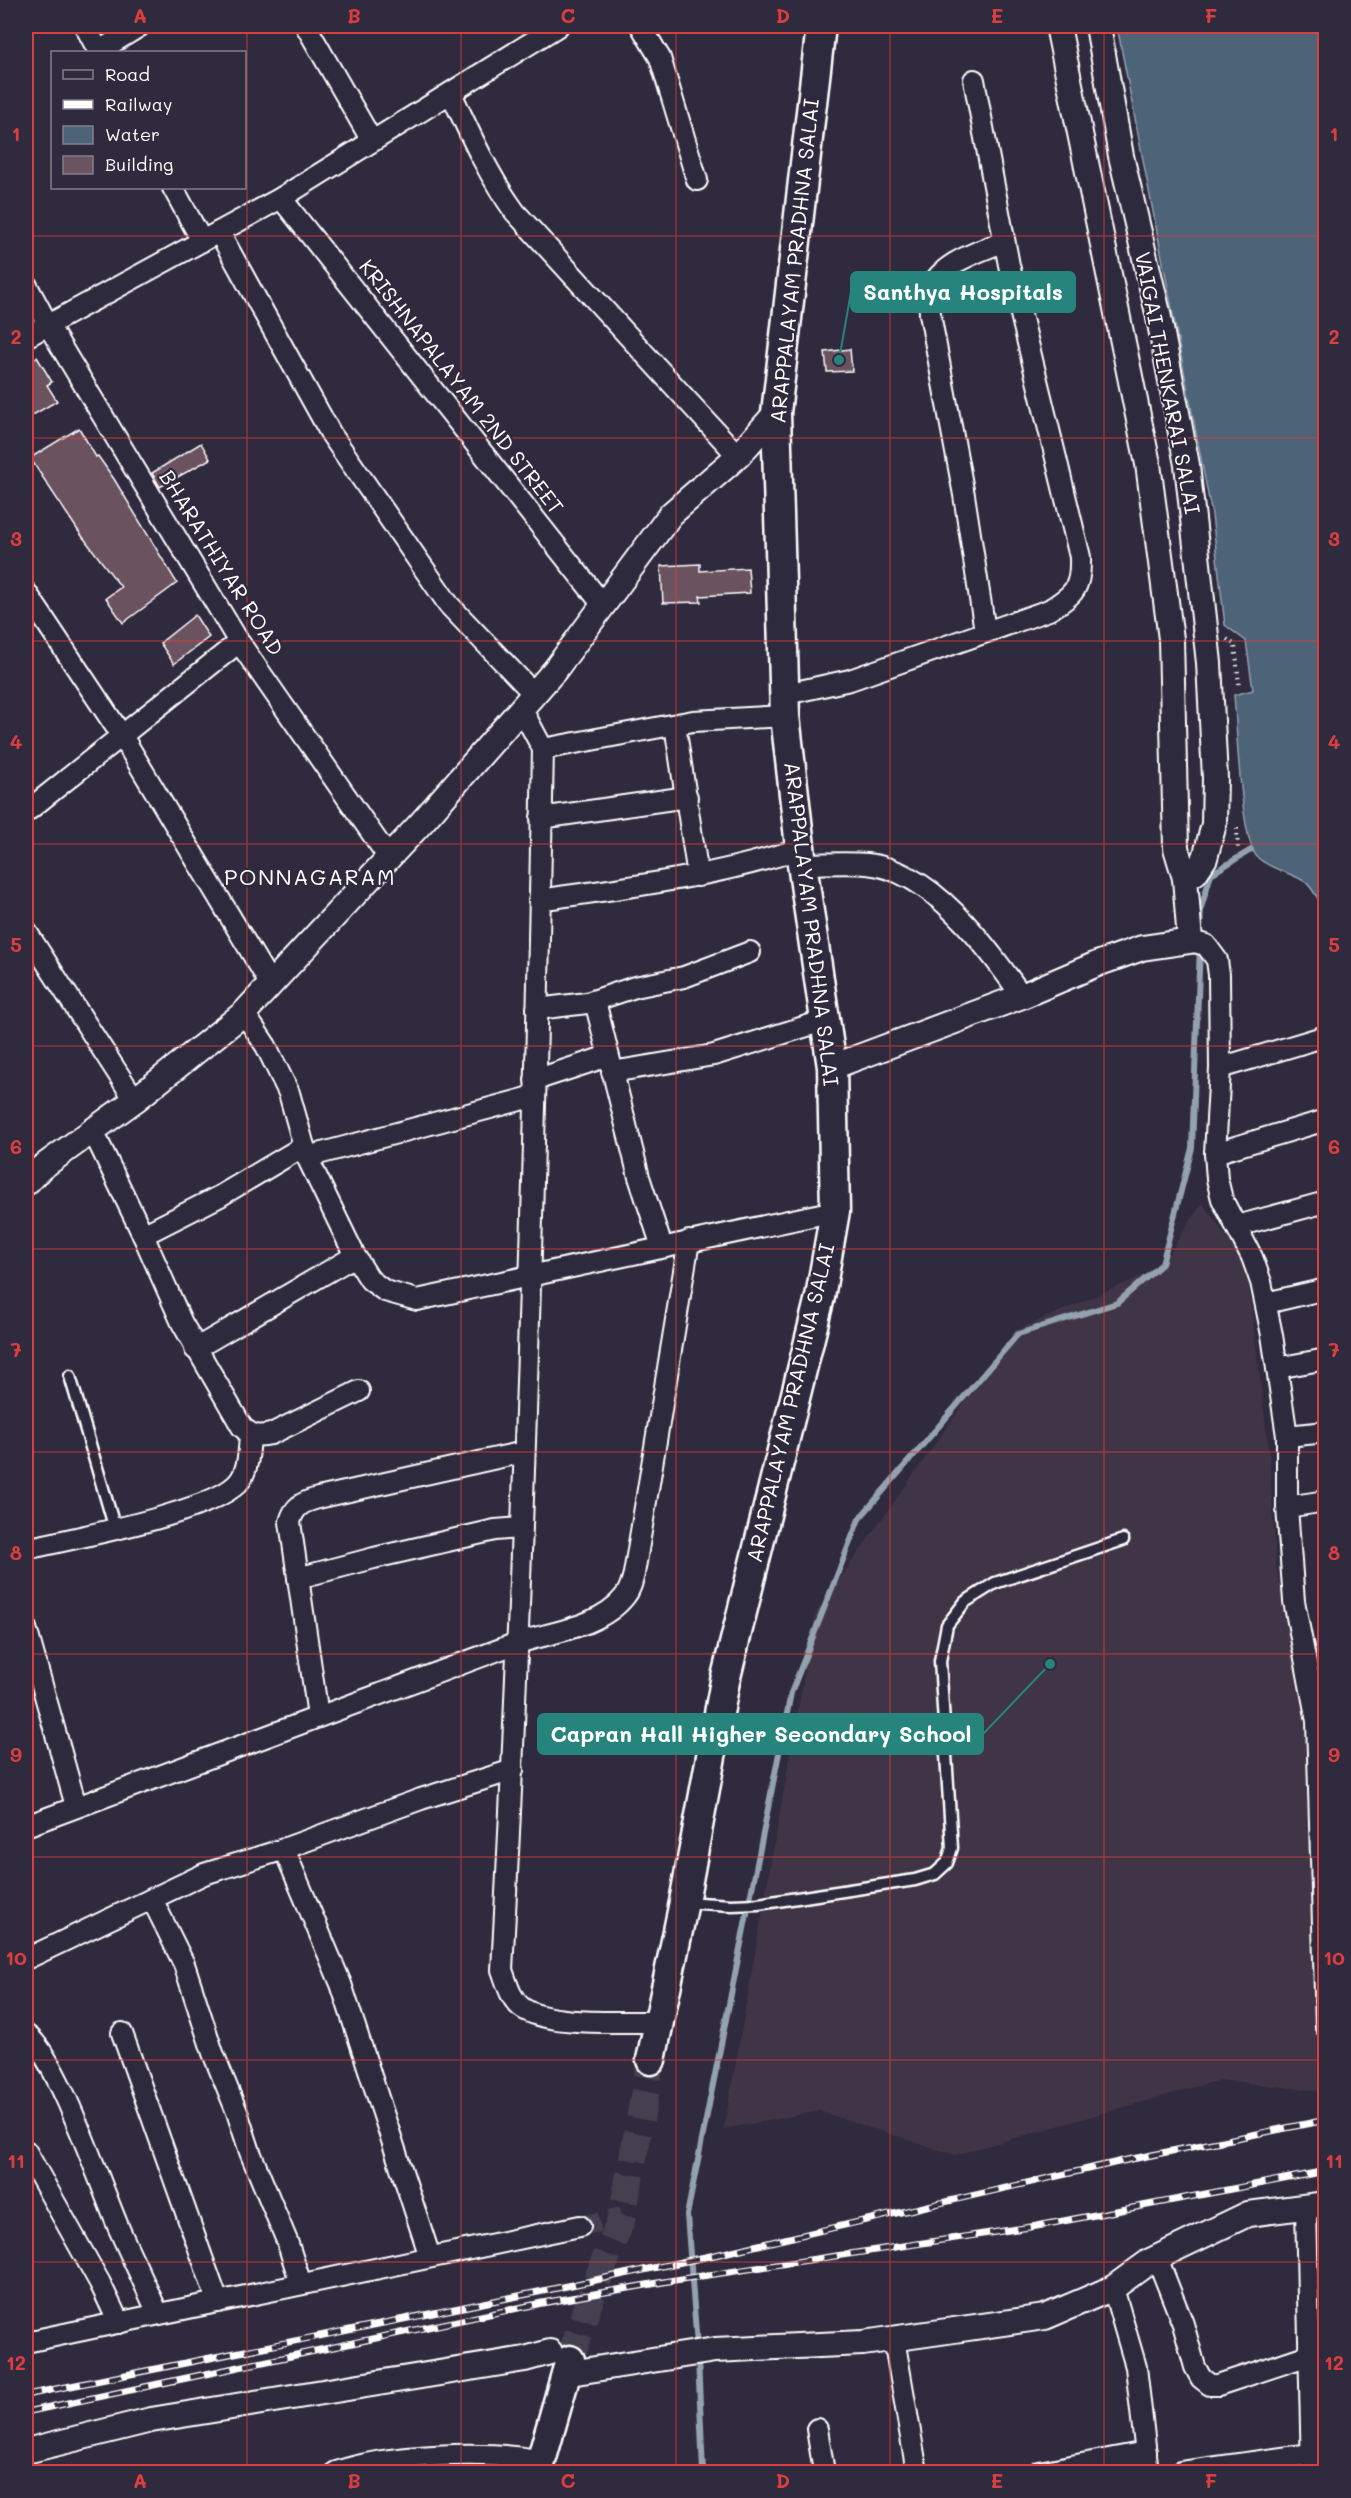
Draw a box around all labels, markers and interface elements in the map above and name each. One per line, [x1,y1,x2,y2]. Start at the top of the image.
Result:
text: A [133,2,147,28]
text: B [347,2,361,28]
text: C [561,2,576,28]
text: D [776,2,790,28]
text: E [991,2,1003,28]
text: F [1205,2,1218,28]
legend [51,51,246,189]
text: Road [105,62,150,86]
text: Railway [105,92,172,116]
street label: ARAPPALAYAM PRADHNA SALAI [763,97,824,425]
text: 1 [12,120,20,146]
text: 1 [1330,120,1338,146]
text: Water [105,122,160,146]
text: Building [105,152,173,176]
street label: VAIGAI THENKARAI SALAI [1130,249,1207,516]
street label: KRISHNAPALAYAM 2ND STREET [354,253,570,519]
callout: Santhya Hospitals [851,272,1075,312]
text: Santhya Hospitals [863,277,1063,306]
text: 2 [10,323,22,349]
text: 2 [1328,323,1340,349]
street label: BHARATHIYAR ROAD [154,464,290,660]
text: 3 [10,525,22,551]
text: 3 [1328,525,1340,551]
text: 4 [10,728,23,754]
text: 4 [1328,728,1341,754]
street label: ARAPPALAYAM PRADHNA SALAI [779,760,846,1087]
district label: PONNAGARAM [224,862,396,891]
text: 5 [10,931,22,957]
text: 5 [1328,931,1340,957]
text: 6 [10,1133,22,1159]
text: 6 [1328,1133,1340,1159]
street label: ARAPPALAYAM PRADHNA SALAI [740,1241,839,1565]
text: 7 [10,1336,22,1362]
text: 7 [1328,1336,1340,1362]
text: 8 [10,1539,22,1565]
text: 8 [1328,1539,1340,1565]
callout: Capran Hall Higher Secondary School [538,1714,983,1754]
text: Capran Hall Higher Secondary School [551,1719,971,1748]
text: 9 [10,1741,22,1767]
text: 9 [1328,1741,1340,1767]
text: 10 [5,1944,27,1970]
text: 10 [1323,1944,1345,1970]
text: 11 [7,2147,25,2173]
text: 11 [1325,2147,1343,2173]
text: 12 [6,2349,26,2375]
text: 12 [1324,2349,1344,2375]
text: A [133,2467,147,2493]
text: B [347,2467,361,2493]
text: C [561,2467,576,2493]
text: D [776,2467,790,2493]
text: E [991,2467,1003,2493]
text: F [1205,2467,1218,2493]

